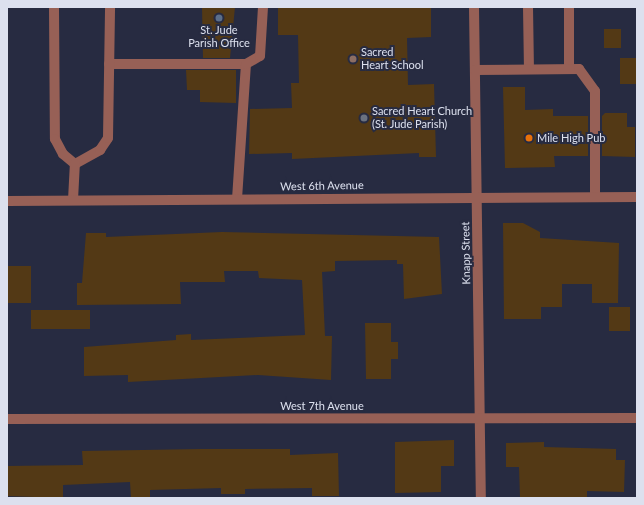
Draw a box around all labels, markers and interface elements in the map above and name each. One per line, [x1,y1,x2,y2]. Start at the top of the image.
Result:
marker: St. Jude Parish Office [214,13,224,23]
place label: St. Jude Parish Office [188,24,250,50]
place label: Sacred Heart School [361,46,424,72]
marker: Sacred Heart School [348,54,358,64]
place label: Sacred Heart Church (St. Jude Parish) [372,105,472,131]
marker: Sacred Heart Church (St. Jude Parish) [359,113,369,123]
place label: Mile High Pub [537,131,605,145]
marker: Mile High Pub [524,133,534,143]
street label: West 6th Avenue [280,179,364,193]
street label: Knapp Street [459,221,473,285]
street label: West 7th Avenue [280,399,364,413]

